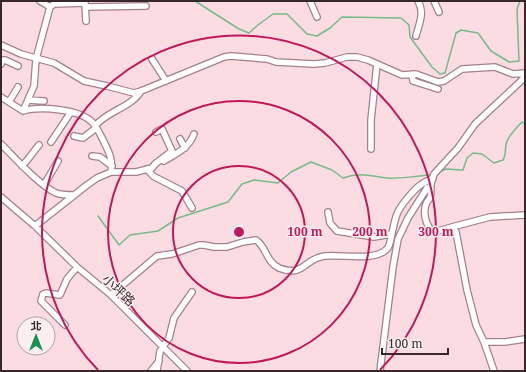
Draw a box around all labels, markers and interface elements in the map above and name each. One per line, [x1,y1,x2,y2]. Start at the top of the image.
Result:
text: 100 m [287,223,323,240]
text: 200 m [352,223,388,240]
text: 300 m [418,223,454,240]
centre of rings [232,225,246,239]
street label: 小坪路 [99,270,139,310]
north arrow [16,316,56,356]
text: 北 [31,318,42,333]
scale bar [382,330,448,356]
text: 100 m [388,335,423,352]

